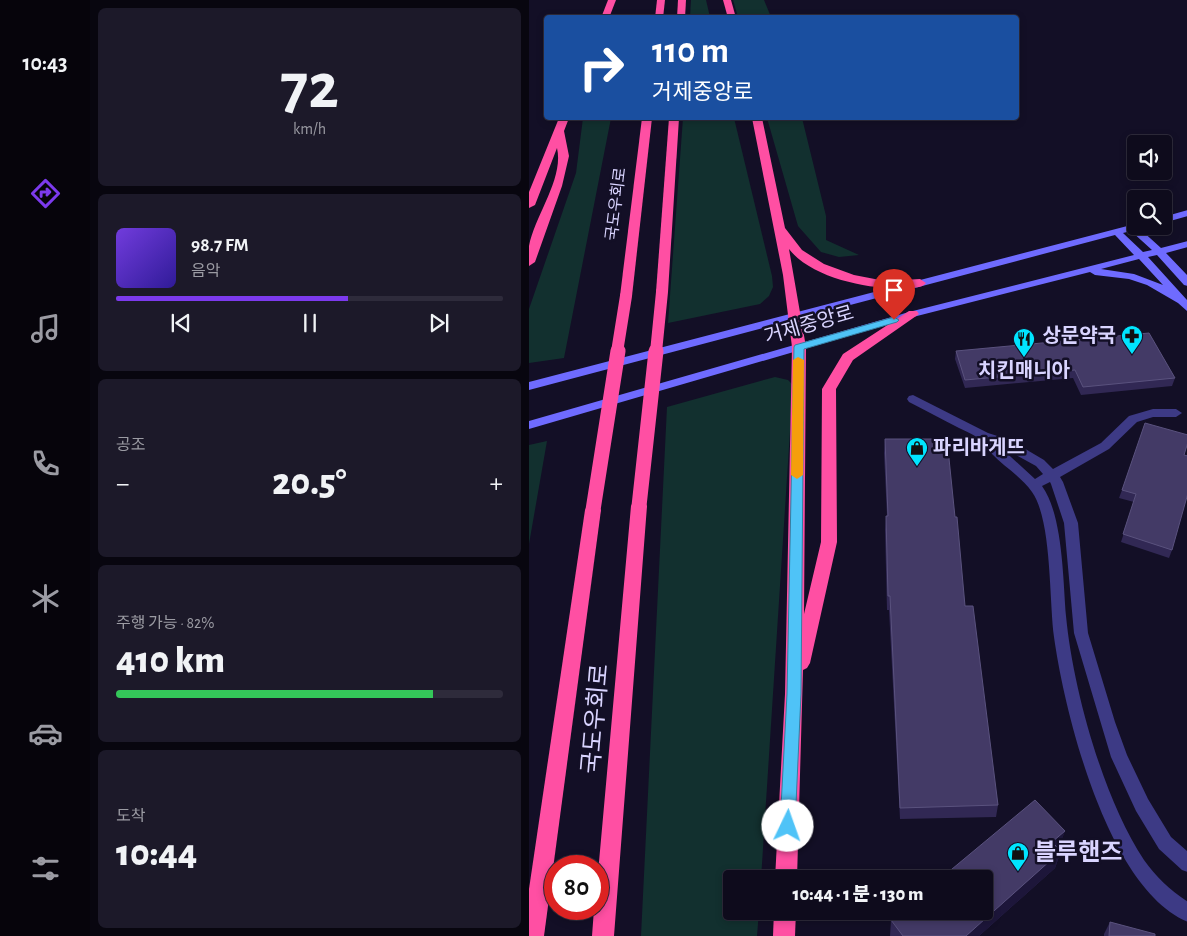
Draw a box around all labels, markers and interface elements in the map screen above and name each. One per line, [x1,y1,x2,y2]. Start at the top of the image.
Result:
text: 110 m [652,34,729,69]
icon: right [569,35,634,100]
text: 10:43 [23,52,67,74]
text: 72 [280,55,339,120]
text: 거제중앙로 [652,81,753,103]
text: km/h [293,121,326,137]
map controls [1127,135,1172,235]
button: sound [1127,135,1172,180]
street label: 국도우회로 [604,166,628,242]
icon: directions [28,176,63,211]
button: search [1127,190,1172,235]
text: 98.7 FM [191,236,249,255]
text: 음악 [191,263,220,279]
pin [873,269,915,320]
icon: arrive [880,276,908,304]
street label: 거제중앙로 [762,302,856,347]
icon: previous [167,309,195,337]
icon: pause [296,309,324,337]
icon: next [425,309,453,337]
icon: music [28,311,63,346]
pharmacy icon: 상문약국 [1120,324,1144,355]
place label: 상문약국 [1042,325,1116,346]
restaurant icon: 치킨매니아 [1012,327,1036,358]
place label: 치킨매니아 [978,360,1071,381]
shop icon: 파리바게뜨 [905,436,929,467]
text: 공조 [116,437,145,453]
place label: 파리바게뜨 [933,437,1025,458]
icon: phone [28,446,63,481]
text: 20.5° [272,464,347,502]
text: − [116,470,129,498]
text: + [490,470,503,498]
icon: climate [28,581,63,616]
text: 주행 가능 · 82% [116,615,215,631]
text: 410 km [116,642,225,680]
street label: 국도우회로 [578,663,613,775]
icon: car [28,716,63,751]
position arrow [761,799,813,851]
text: 도착 [116,808,145,824]
text: 10:44 [116,835,197,873]
place label: 블루핸즈 [1034,839,1122,865]
shop icon: 블루핸즈 [1006,841,1030,872]
icon: filters [28,851,63,886]
speed limit sign: 80 [544,855,609,920]
text: 10:44 · 1 분 · 130 m [793,885,923,904]

